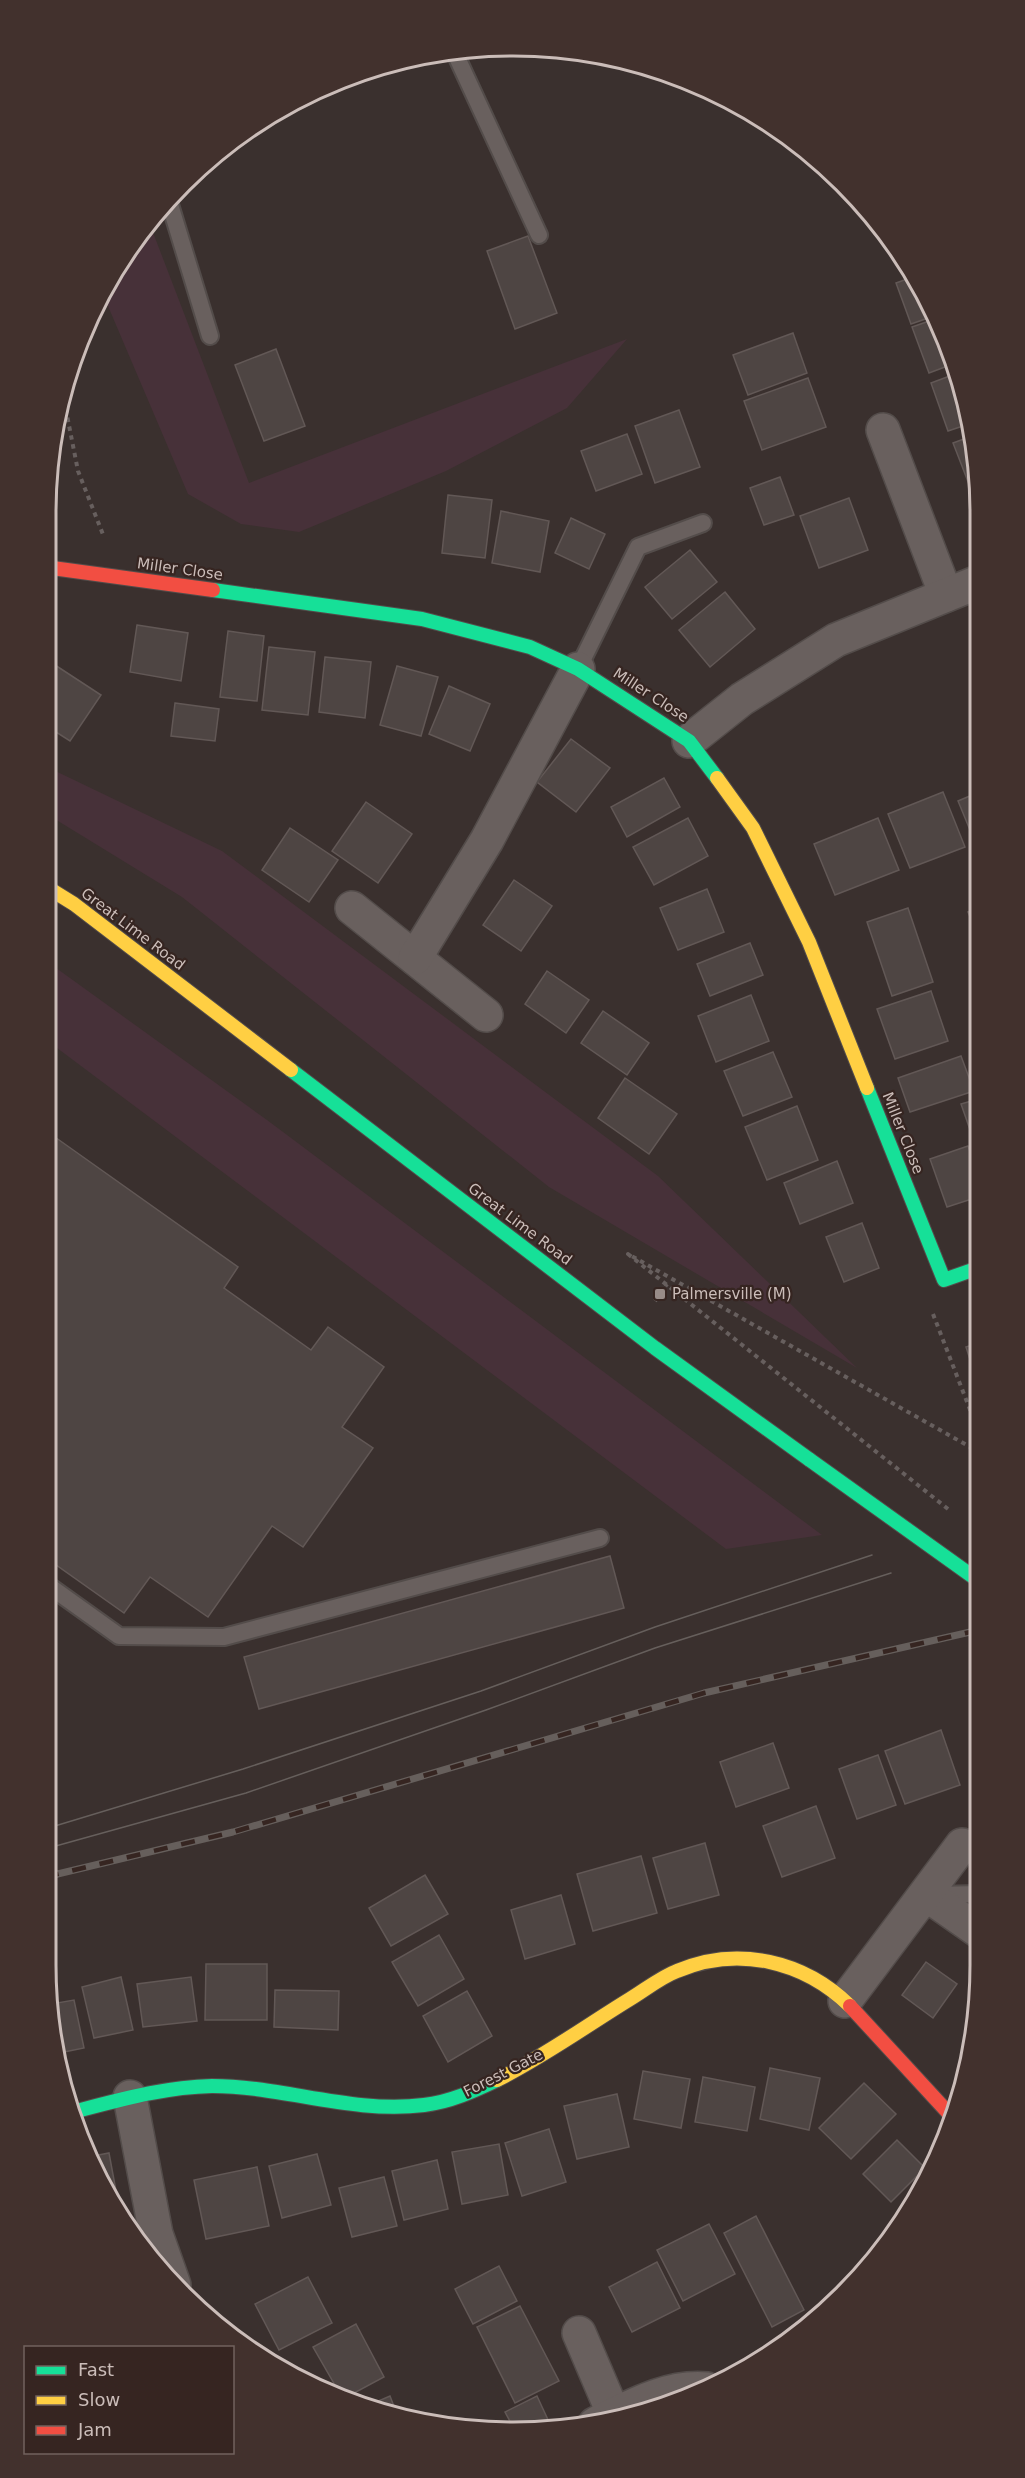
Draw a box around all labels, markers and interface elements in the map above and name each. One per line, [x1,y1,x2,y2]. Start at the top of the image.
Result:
street label: Miller Close [136,554,224,584]
street label: Miller Close [610,664,692,726]
street label: Great Lime Road [78,884,188,974]
street label: Miller Close [878,1090,928,1176]
street label: Great Lime Road [465,1179,575,1269]
place label: Palmersville (M) [672,1285,792,1303]
marker: Palmersville (M) [653,1287,667,1301]
street label: Forest Gate [460,2045,546,2101]
legend [24,2346,234,2454]
text: Fast [78,2359,114,2380]
text: Slow [78,2389,120,2410]
text: Jam [77,2419,112,2440]

